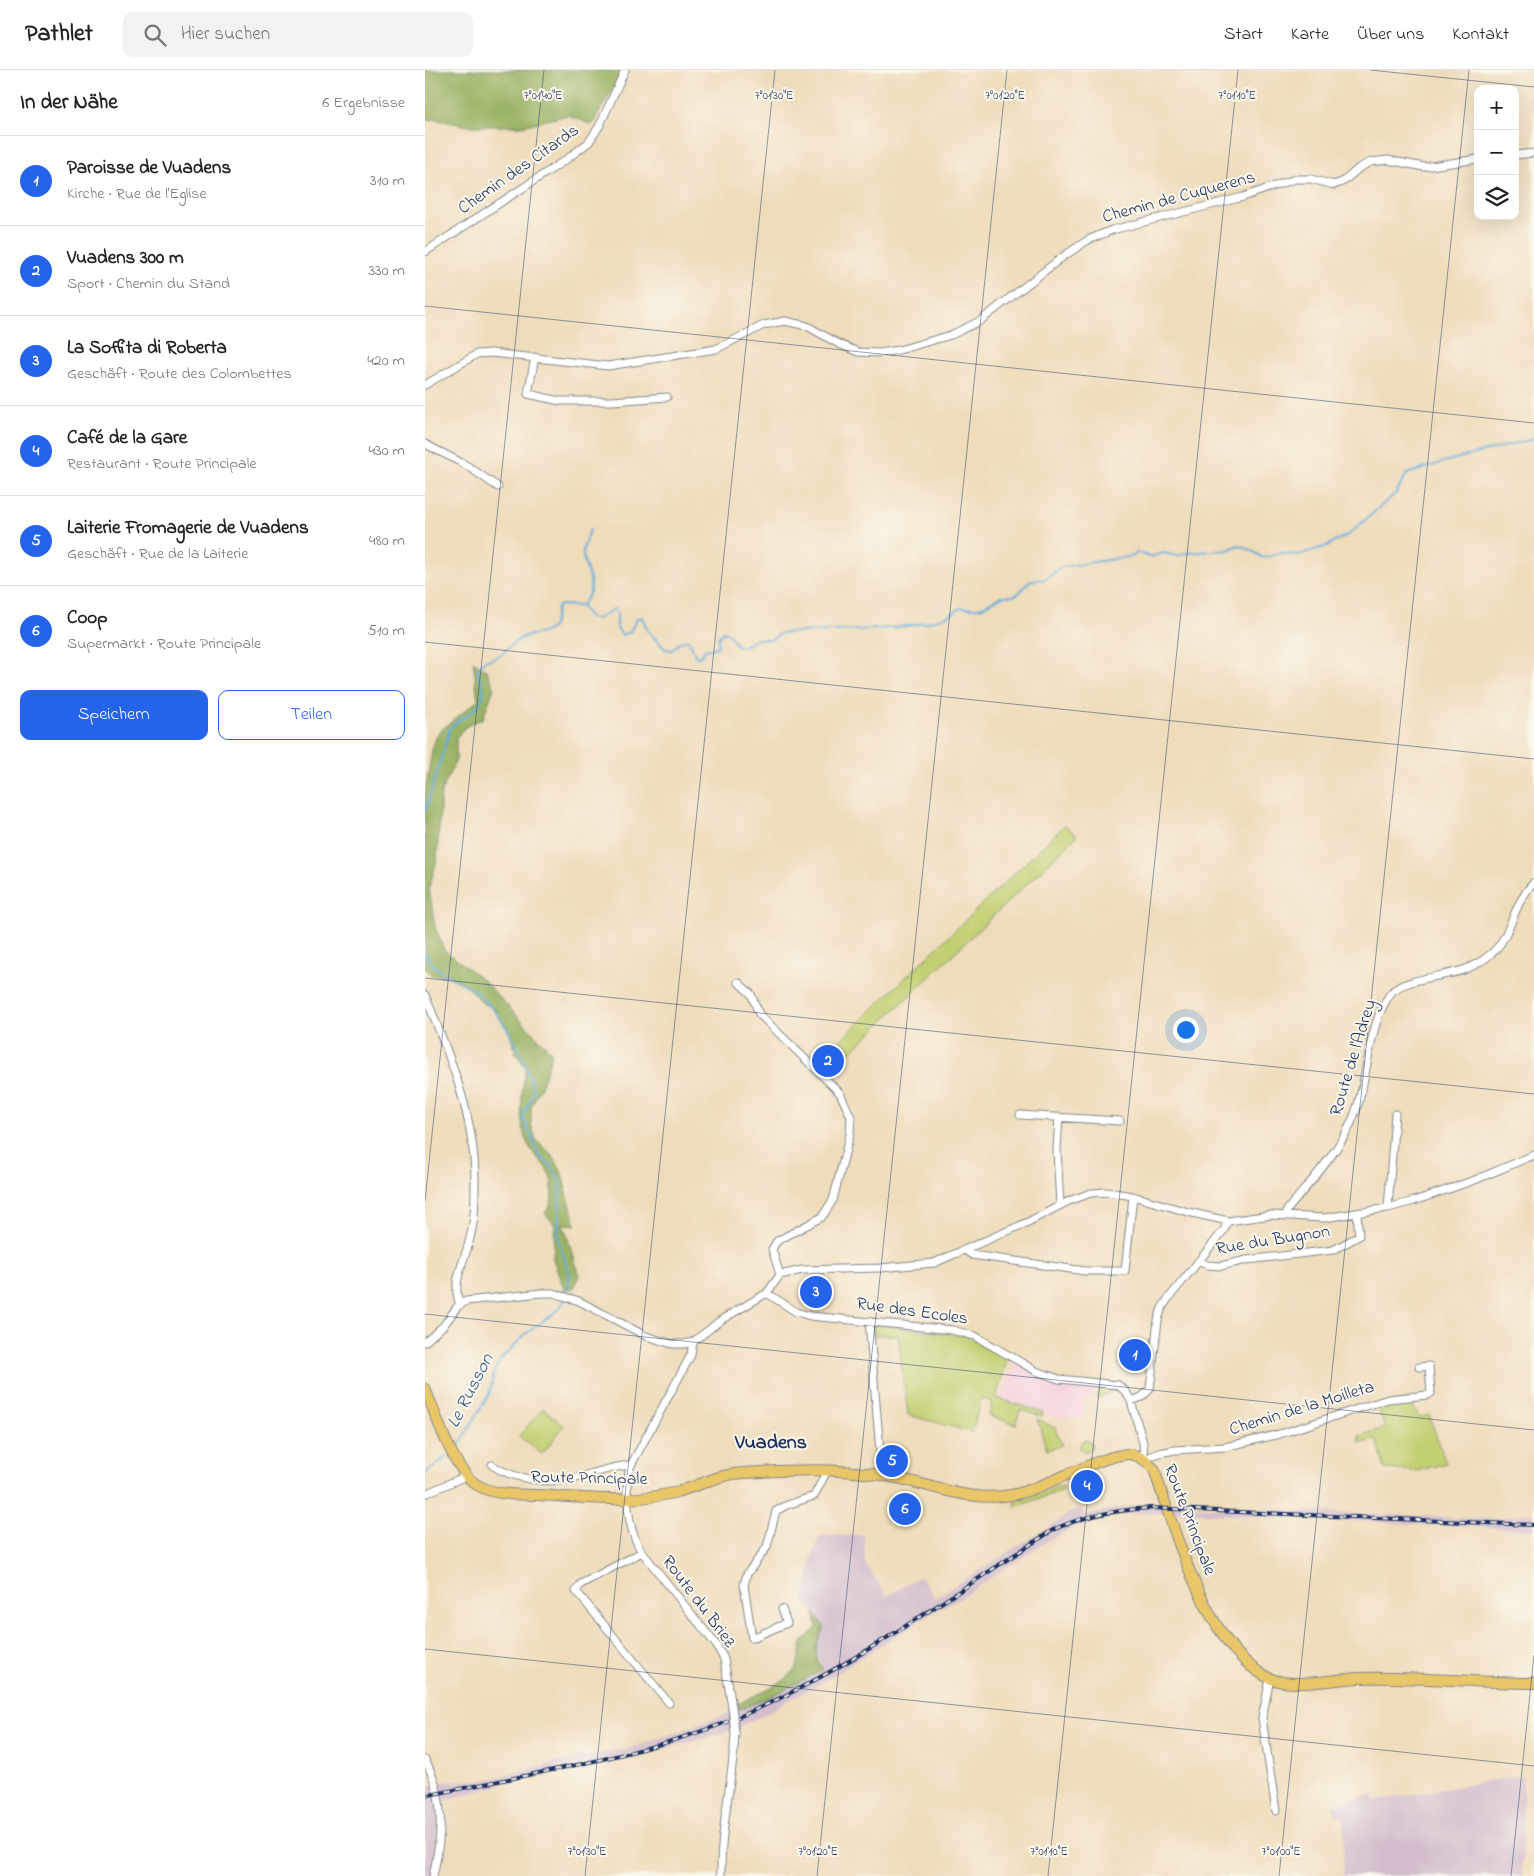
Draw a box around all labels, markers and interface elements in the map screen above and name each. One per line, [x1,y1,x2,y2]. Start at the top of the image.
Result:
search box [123,12,473,57]
text: Pathlet [25,17,93,52]
icon: search [141,21,169,49]
text: Hier suchen [181,21,270,48]
text: Start [1224,22,1263,48]
text: Karte [1291,22,1329,48]
text: Über uns [1357,22,1424,48]
text: Kontakt [1452,22,1509,48]
map controls [1474,85,1519,220]
button: + [1474,85,1519,130]
text: 7°01'40"E [524,87,562,105]
text: 7°01'30"E [755,87,793,105]
text: 7°01'20"E [985,87,1025,105]
text: 7°01'10"E [1218,87,1256,105]
text: In der Nähe [20,88,118,118]
text: 6 Ergebnisse [322,91,405,115]
street label: Chemin des Citards [453,118,585,222]
button: − [1474,130,1519,175]
text: Paroisse de Vuadens [67,155,231,182]
street label: Chemin de Cuquerens [1100,165,1258,231]
text: 1 [33,169,39,193]
text: 310 m [370,169,405,193]
button: layers [1474,175,1519,220]
text: Kirche · Rue de l'Eglise [67,182,207,206]
text: Vuadens 300 m [67,245,184,272]
text: 2 [32,259,40,283]
text: 330 m [368,259,405,283]
text: Sport · Chemin du Stand [67,272,230,296]
text: La Soffita di Roberta [67,335,227,362]
text: 3 [33,349,39,373]
text: 420 m [367,349,405,373]
text: Geschäft · Route des Colombettes [67,362,292,386]
text: Café de la Gare [67,425,187,452]
text: 4 [33,439,39,463]
text: 430 m [368,439,405,463]
text: Restaurant · Route Principale [67,452,257,476]
text: Laiterie Fromagerie de Vuadens [67,515,309,542]
text: 5 [31,529,41,553]
text: 480 m [369,529,405,553]
text: Geschäft · Rue de la Laiterie [67,542,248,566]
text: Coop [67,605,108,632]
text: 6 [32,619,40,643]
text: 510 m [367,619,405,643]
text: Supermarkt · Route Principale [67,632,261,656]
button: Speichern [20,690,208,740]
button: Teilen [218,690,405,740]
street label: Route de l'Adrey [1324,997,1384,1119]
your location [1173,1017,1199,1043]
pin: 2 [812,1042,844,1080]
street label: Rue du Bugnon [1214,1219,1332,1264]
pin: 3 [800,1273,832,1311]
street label: Rue des Ecoles [854,1291,970,1333]
pin: 1 [1119,1336,1151,1374]
water label: Le Russon [441,1349,502,1433]
street label: Chemin de la Moilleta [1226,1375,1378,1443]
district label: Vuadens [734,1429,807,1458]
pin: 5 [876,1442,908,1480]
street label: Route Principale [1156,1461,1222,1580]
street label: Route Principale [530,1465,649,1493]
pin: 4 [1071,1467,1103,1505]
pin: 6 [889,1490,921,1528]
street label: Route du Briez [655,1550,742,1654]
text: 7°01'30"E [568,1843,606,1861]
text: 7°01'20"E [798,1843,838,1861]
text: 7°01'10"E [1030,1843,1068,1861]
text: 7°01'00"E [1262,1843,1300,1861]

